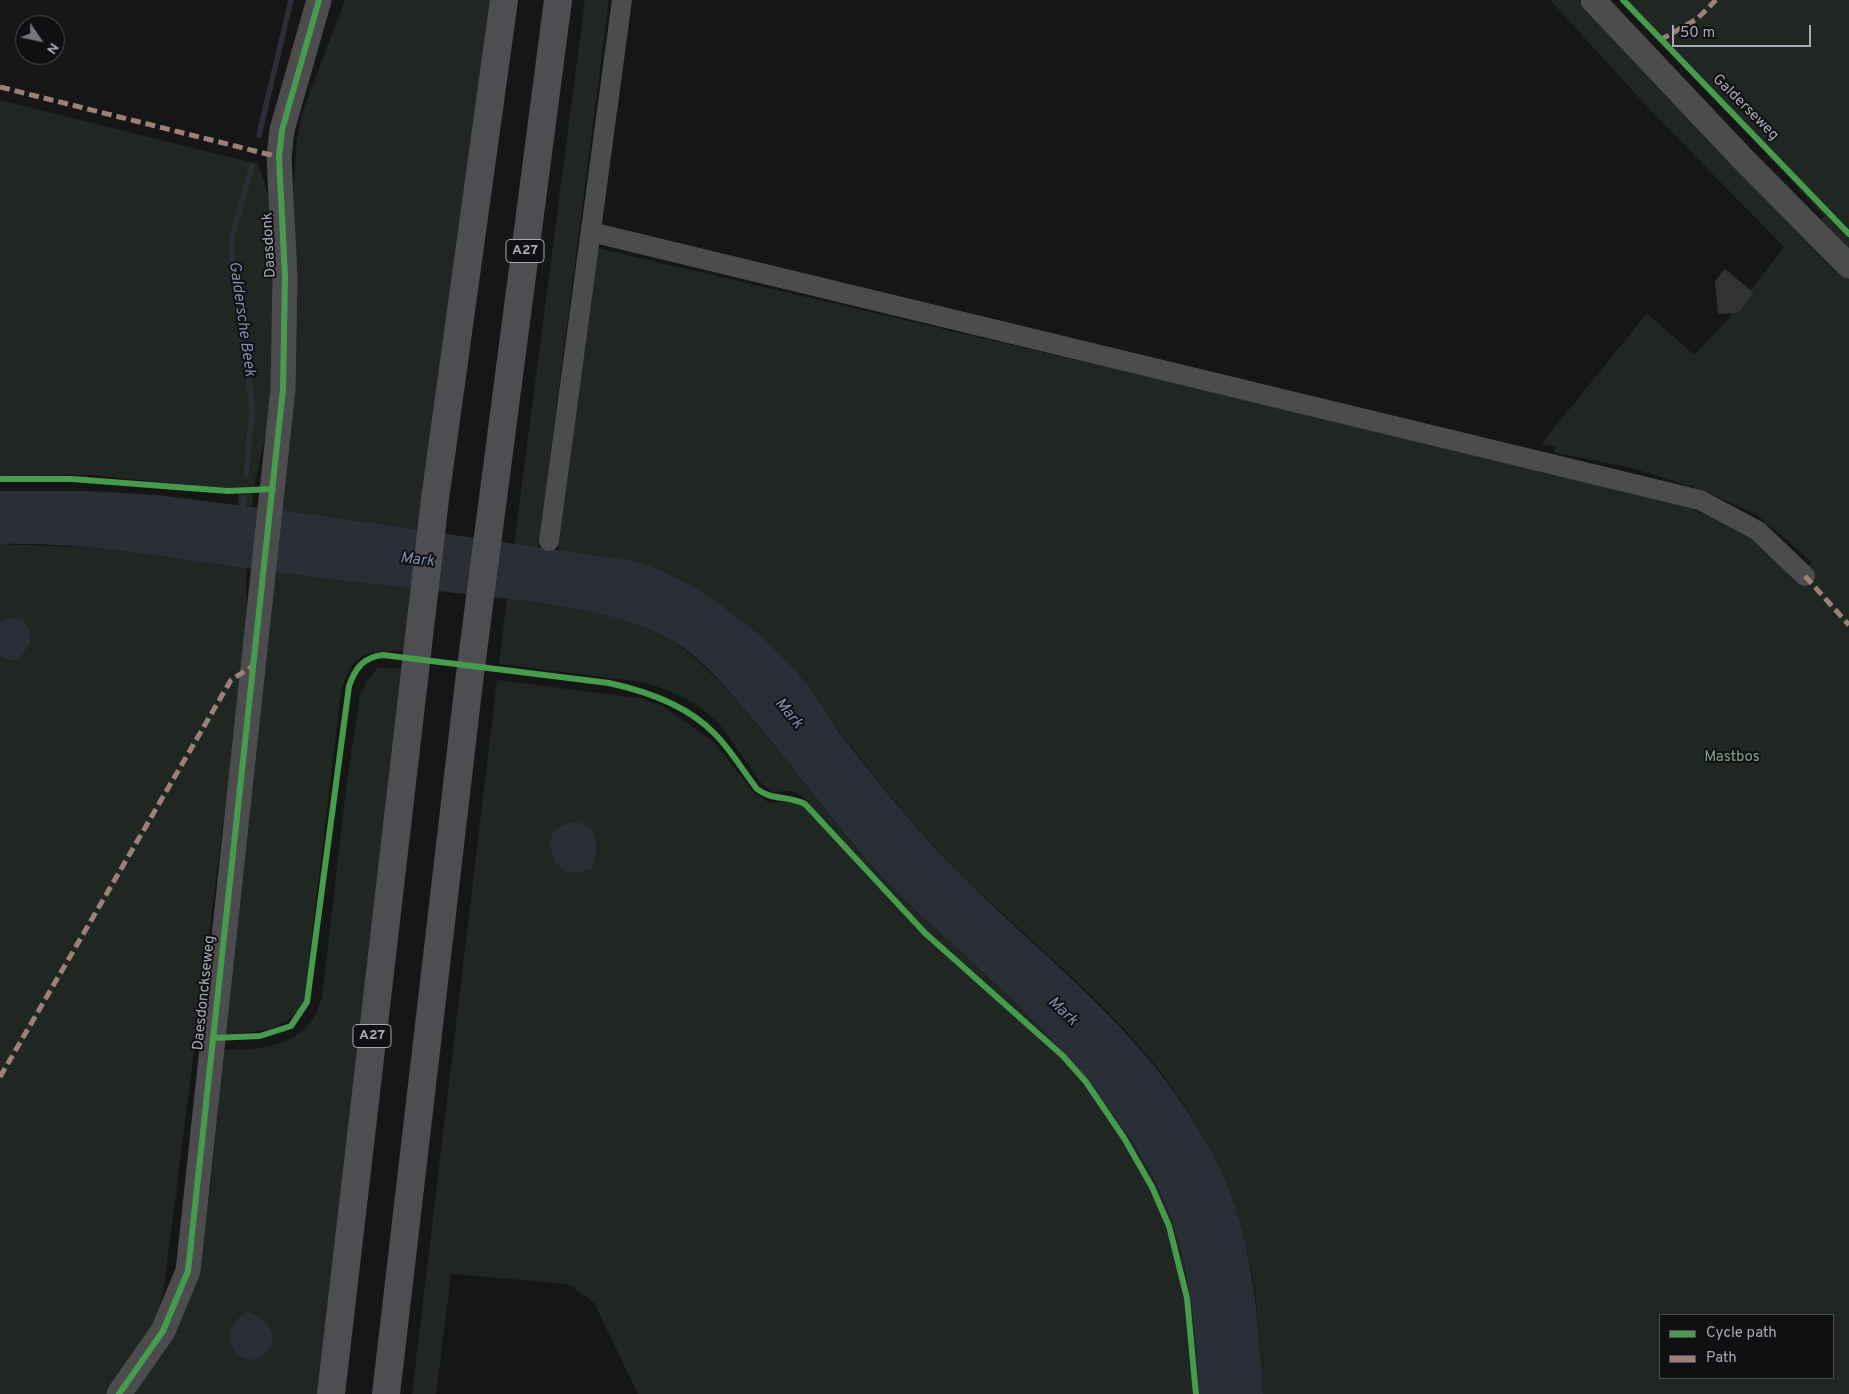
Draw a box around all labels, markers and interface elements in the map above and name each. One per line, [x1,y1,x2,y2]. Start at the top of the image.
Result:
north arrow [15,15,65,65]
scale bar [1674,15,1813,47]
text: 50 m [1680,24,1715,43]
text: N [42,39,62,57]
street label: Galderseweg [1708,71,1782,145]
street label: Daasdonk [259,212,281,278]
road number: A27 [506,240,544,262]
water label: Galdersche Beek [223,260,259,378]
water label: Mark [399,550,435,572]
water label: Mark [770,695,806,733]
park label: Mastbos [1704,749,1760,767]
street label: Daesdonckseweg [190,935,220,1051]
water label: Mark [1043,993,1081,1031]
road number: A27 [353,1024,391,1048]
legend [1659,1314,1834,1379]
text: Cycle path [1706,1324,1777,1343]
text: Path [1706,1349,1737,1368]

